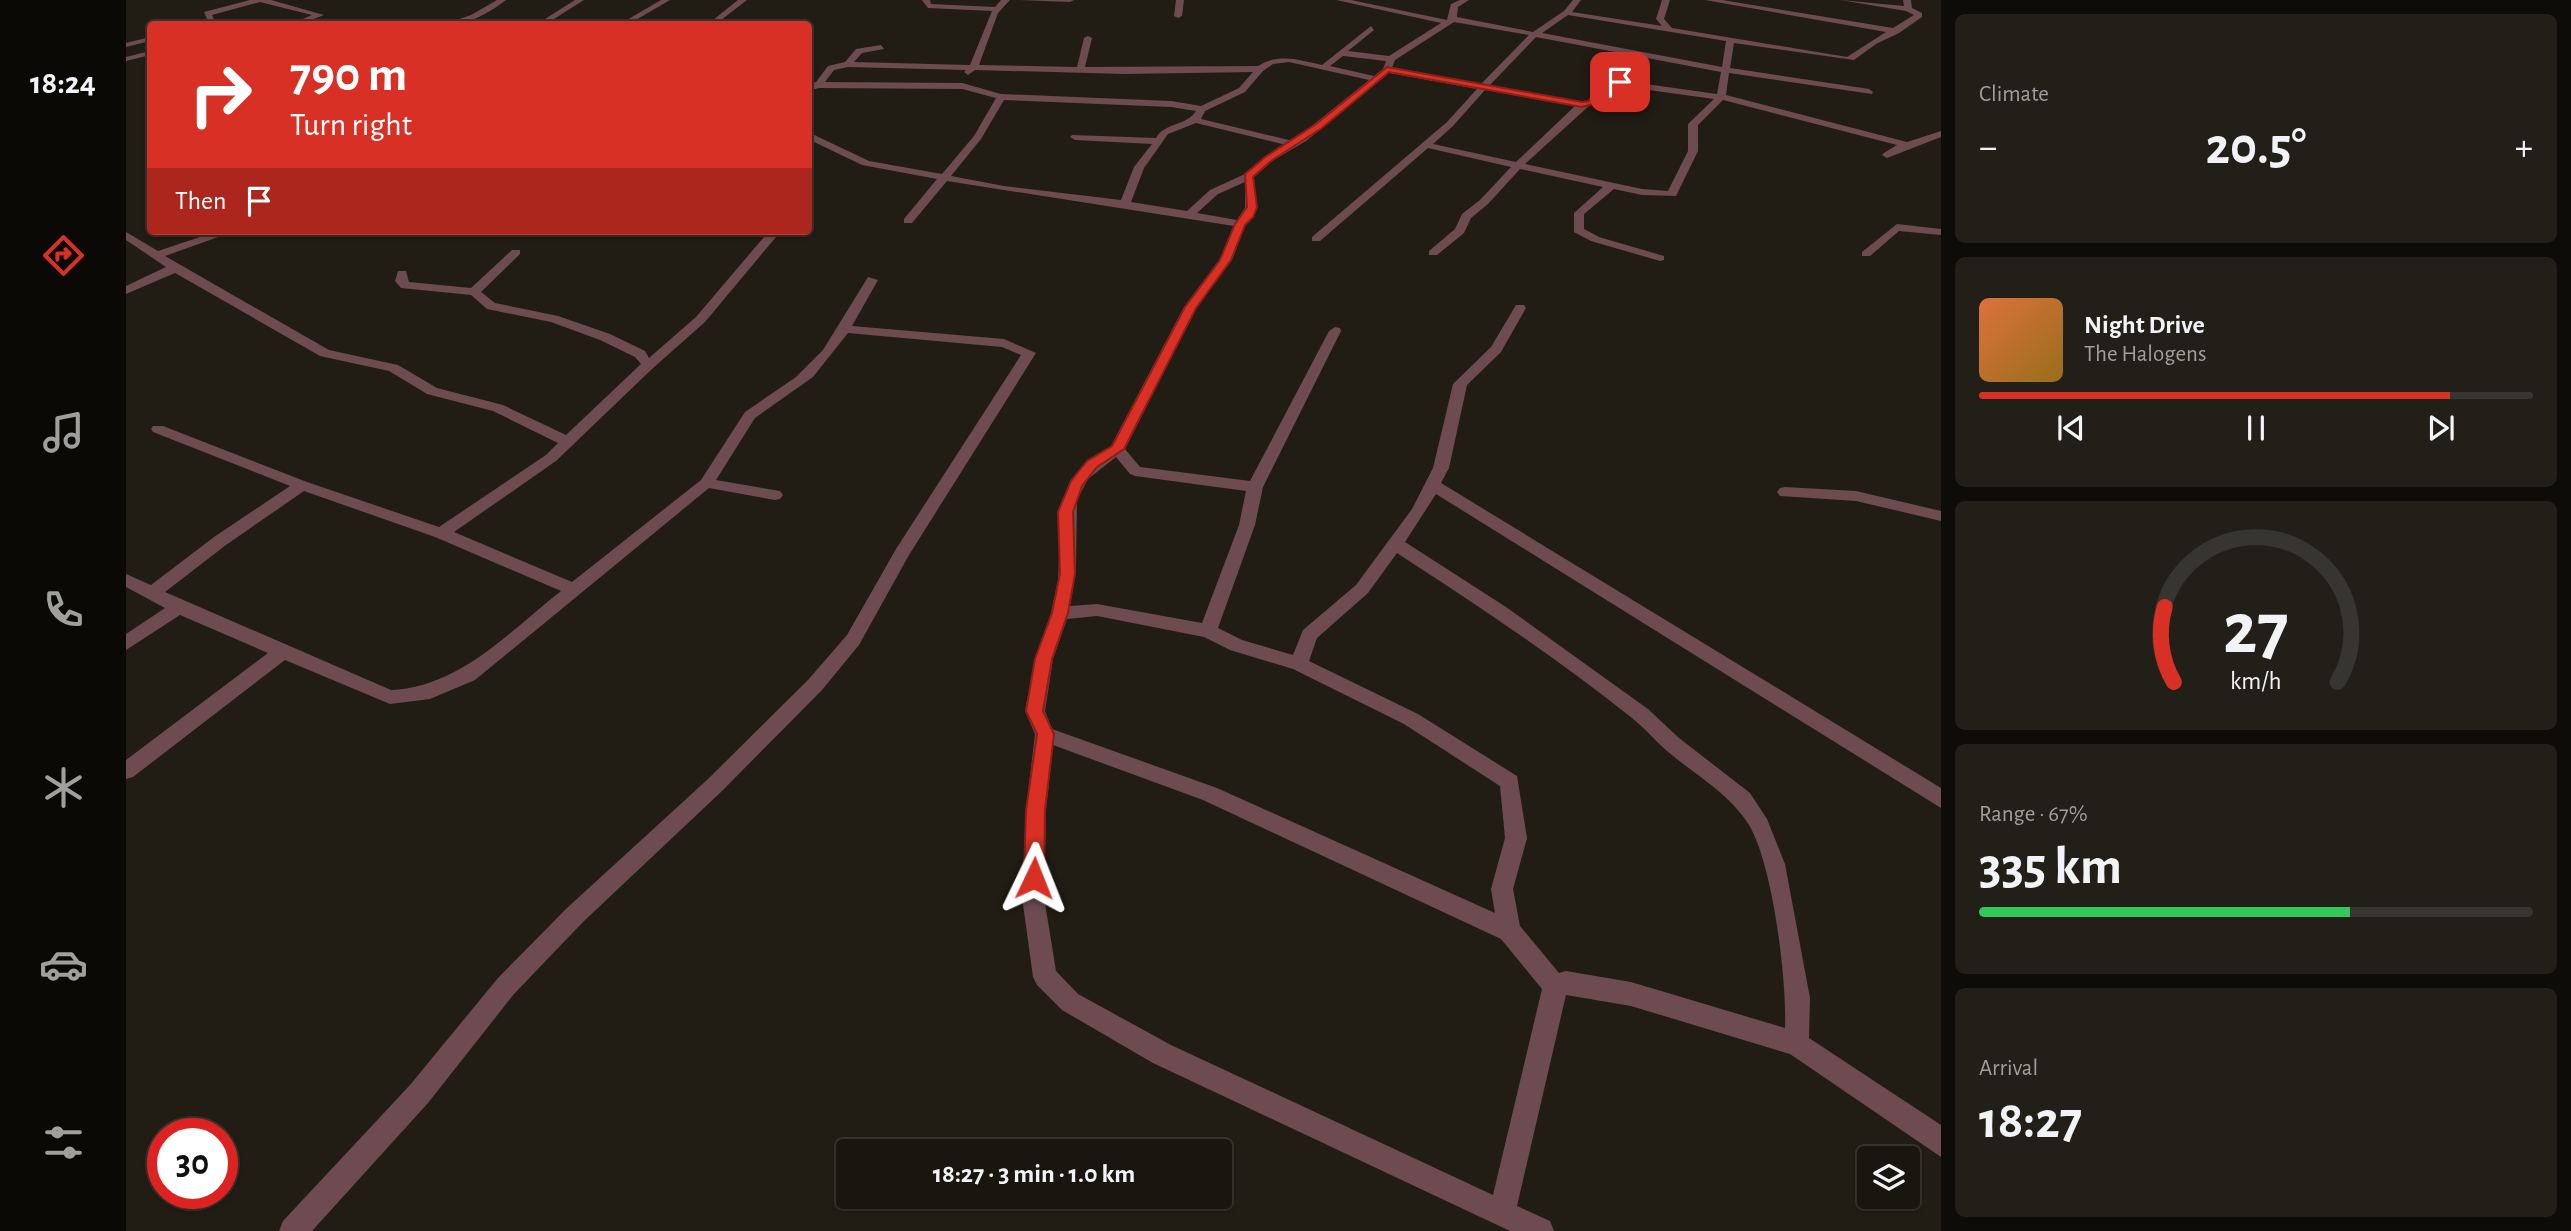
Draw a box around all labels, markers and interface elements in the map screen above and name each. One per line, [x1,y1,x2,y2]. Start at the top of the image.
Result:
icon: right [175,49,266,140]
text: 790 m [290,51,407,100]
pin [1590,52,1650,112]
icon: arrive [1601,63,1639,101]
text: 18:24 [30,67,96,99]
text: Climate [1979,83,2049,106]
text: Turn right [290,109,412,141]
text: 20.5° [2205,121,2307,173]
text: − [1979,129,1997,167]
text: + [2515,129,2533,167]
icon: arrive [240,182,278,220]
text: Then [175,188,226,214]
icon: directions [39,231,88,280]
text: Night Drive [2084,312,2205,338]
text: The Halogens [2084,343,2206,366]
icon: music [39,408,88,457]
icon: previous [2052,409,2090,447]
icon: pause [2237,409,2275,447]
icon: next [2422,409,2460,447]
icon: phone [39,585,88,634]
text: 27 [2223,594,2289,667]
text: km/h [2230,668,2282,693]
icon: climate [39,763,88,812]
text: Range · 67% [1979,803,2088,826]
position arrow [997,841,1071,915]
text: 335 km [1979,841,2122,893]
icon: car [39,940,88,989]
text: Arrival [1979,1057,2038,1080]
text: 18:27 [1979,1095,2082,1147]
icon: filters [39,1118,88,1167]
speed limit sign: 30 [147,1118,238,1209]
map controls [1857,1146,1920,1209]
button: layers [1857,1146,1920,1209]
text: 18:27 · 3 min · 1.0 km [933,1161,1135,1187]

